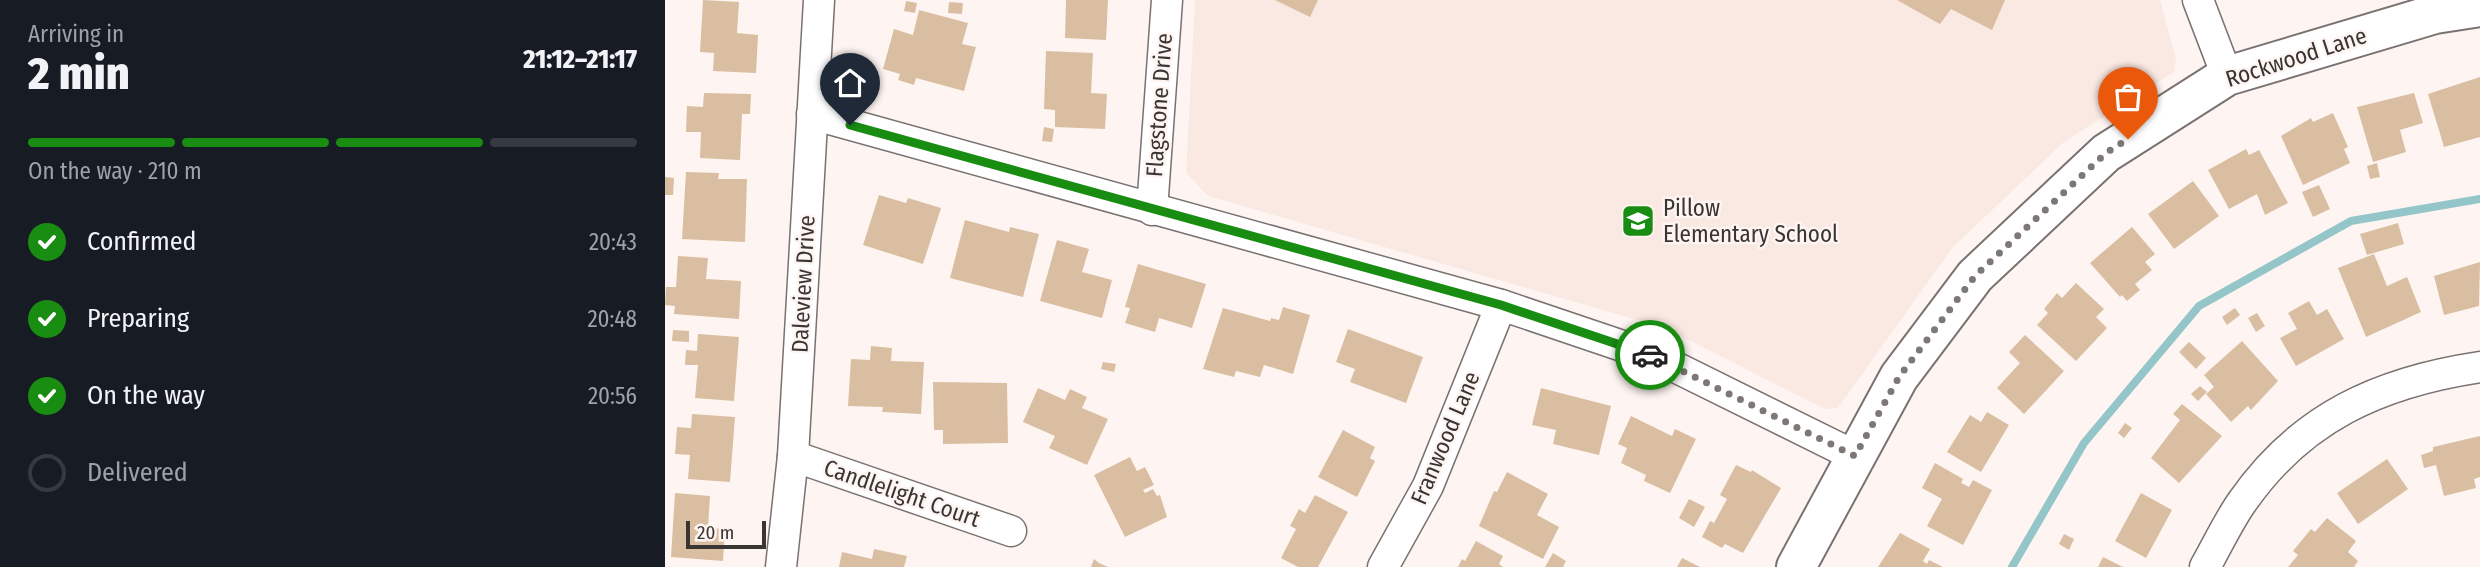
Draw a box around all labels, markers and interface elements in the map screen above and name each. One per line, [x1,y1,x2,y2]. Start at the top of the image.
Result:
text: Arriving in [28,20,124,48]
street label: Rockwood Lane [2222,21,2370,93]
street label: Flagstone Drive [1140,32,1178,178]
text: 21:12–21:17 [523,44,637,75]
text: 2 min [28,46,130,101]
pin [820,53,880,125]
icon: home [831,64,869,102]
pin [2098,67,2158,139]
icon: bag [2109,78,2147,116]
text: On the way · 210 m [28,157,202,185]
place label: Pillow Elementary School [1663,194,1838,248]
school or university icon: Pillow Elementary School [1619,202,1657,240]
street label: Daleview Drive [785,214,821,354]
icon: check [28,223,66,261]
text: Confirmed [87,226,197,257]
text: 20:43 [589,228,637,256]
icon: check [28,300,66,338]
text: Preparing [87,303,189,334]
text: 20:48 [587,305,637,333]
courier [1615,320,1685,390]
icon: car [1631,336,1669,374]
street label: Franwood Lane [1404,367,1486,509]
icon: check [28,377,66,415]
text: On the way [87,380,205,411]
text: 20:56 [588,382,637,410]
street label: Candlelight Court [820,453,984,533]
text: Delivered [87,457,188,488]
scale bar [686,518,767,550]
text: 20 m [697,521,734,544]

